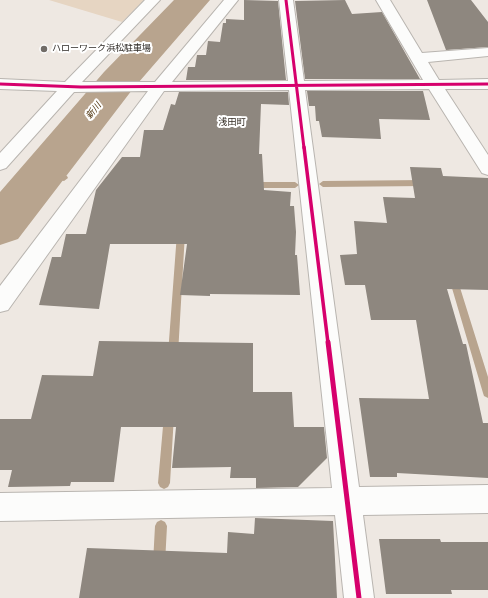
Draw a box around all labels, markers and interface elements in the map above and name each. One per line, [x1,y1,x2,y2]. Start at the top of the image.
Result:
marker: ハローワーク浜松駐車場 [39,44,49,54]
place label: ハローワーク浜松駐車場 [52,44,151,54]
water label: 新川 [84,101,104,121]
district label: 浅田町 [219,118,245,128]

